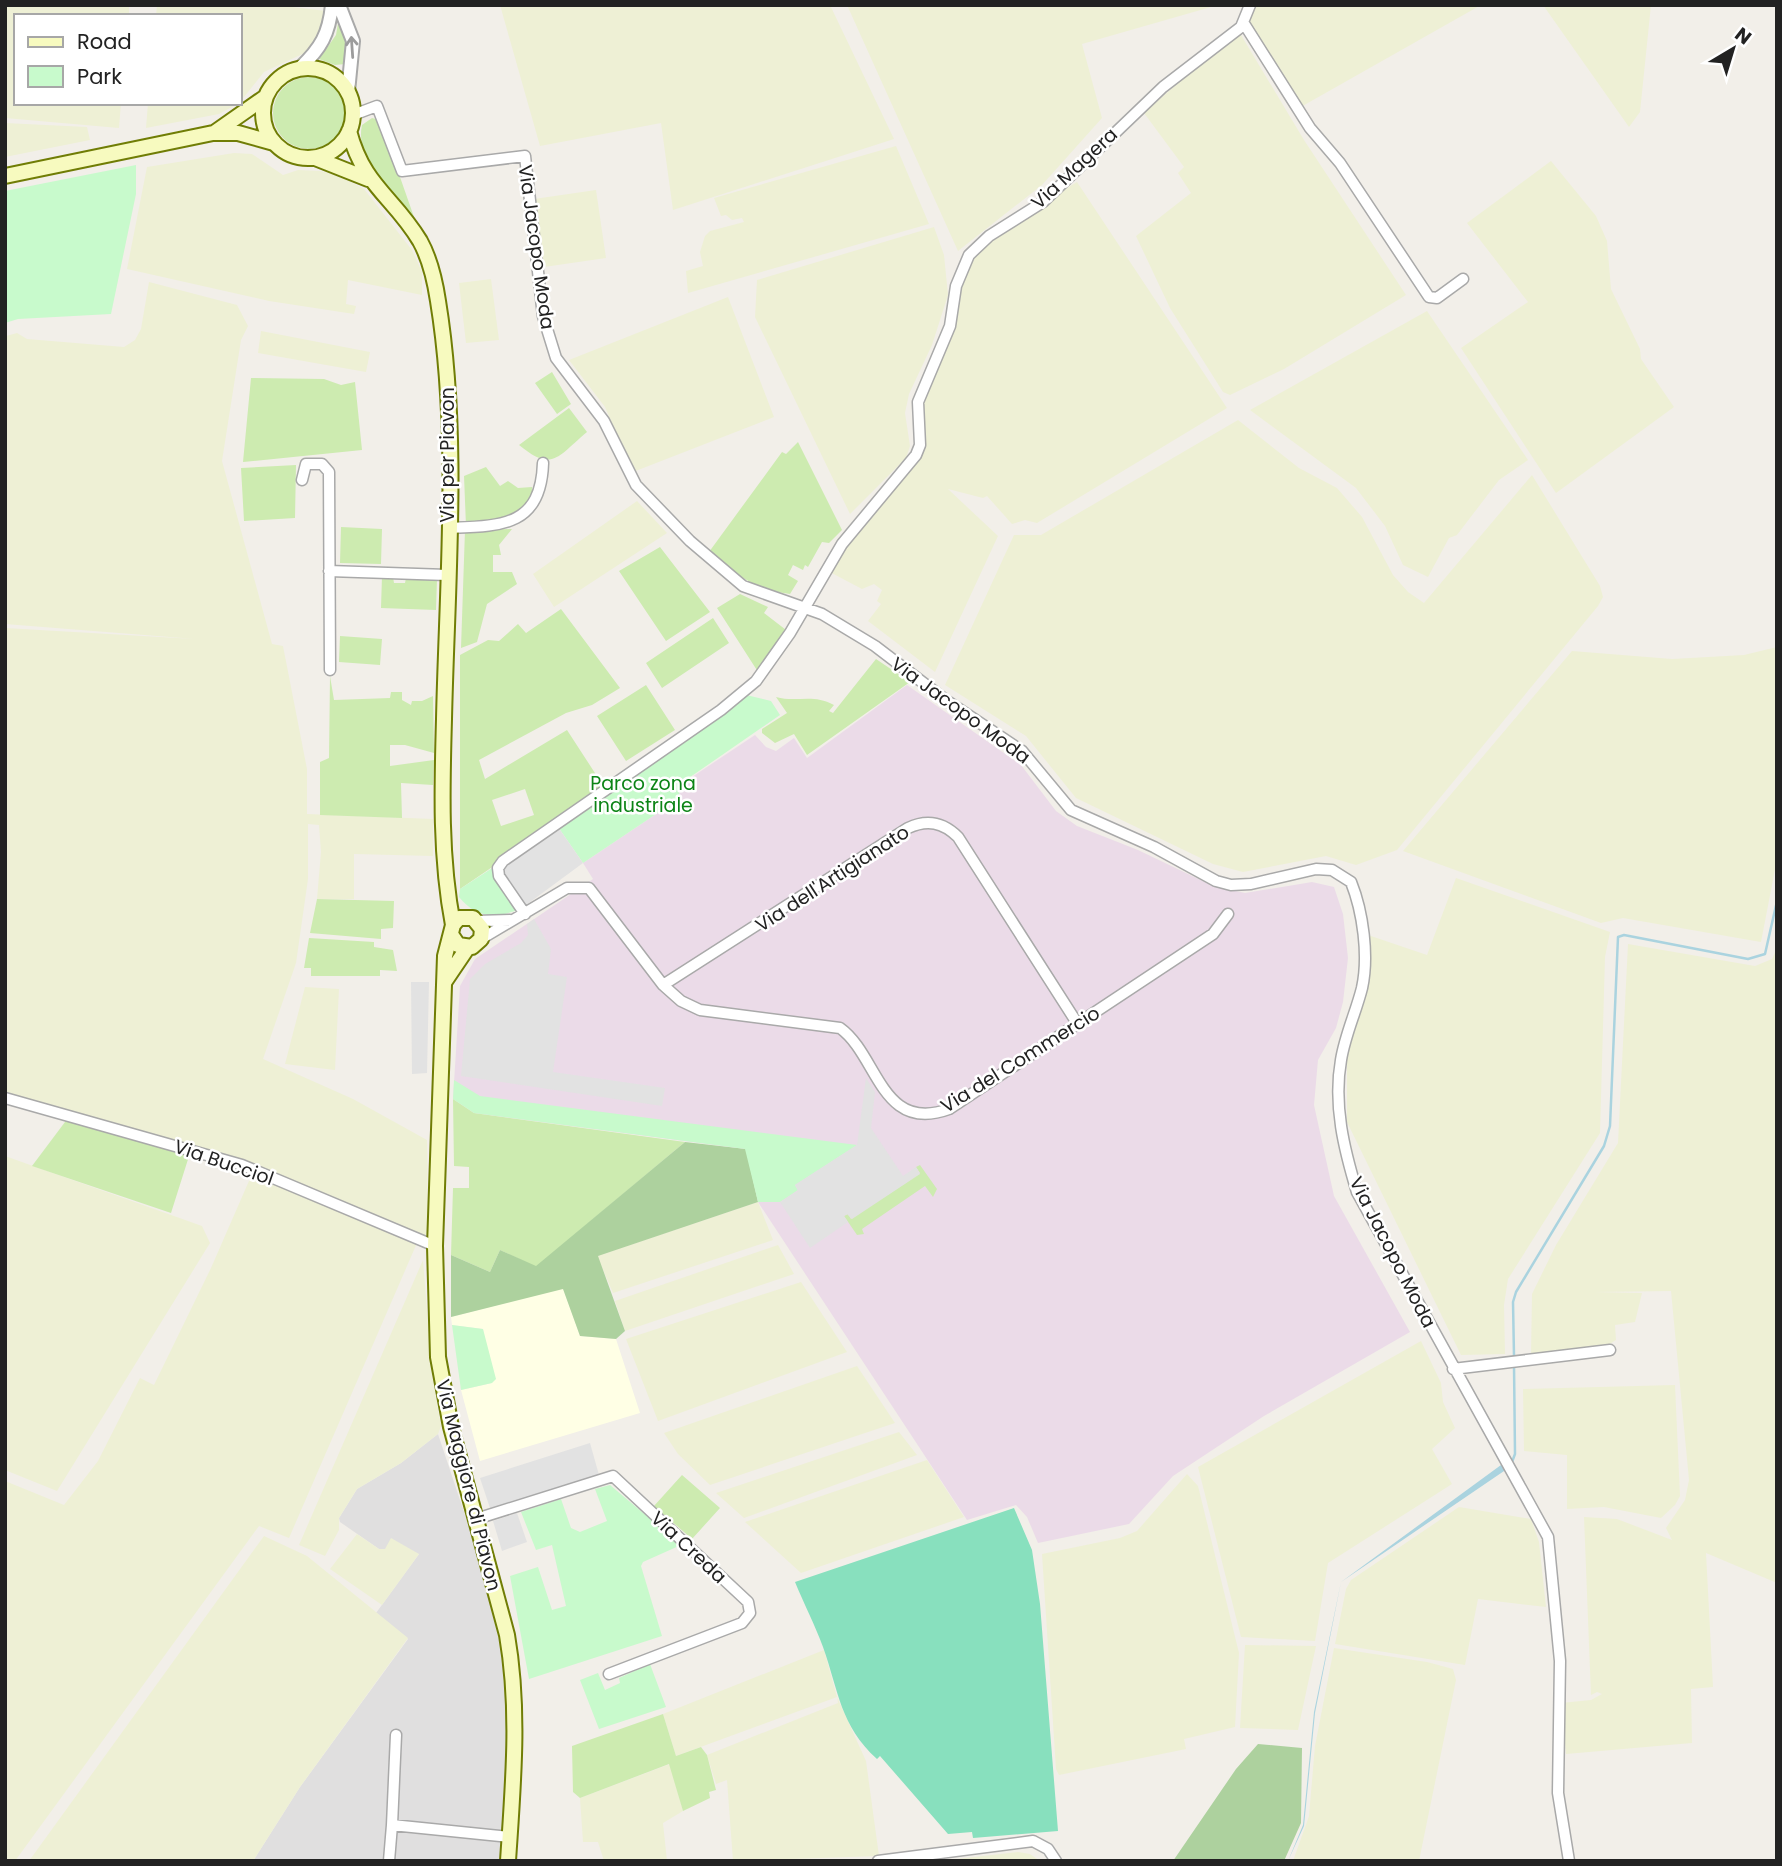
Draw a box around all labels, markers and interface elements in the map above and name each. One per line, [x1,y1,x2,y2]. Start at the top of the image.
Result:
legend [14,14,242,105]
north arrow [1698,14,1768,84]
text: N [1729,21,1757,51]
text: Road [77,27,132,56]
one-way arrow [345,37,358,59]
text: Park [77,62,122,91]
street label: Via Magera [1025,121,1123,215]
street label: Via Jacopo Moda [512,163,561,331]
street label: Via per Piavon [434,387,461,523]
street label: Via Jacopo Moda [885,651,1036,770]
park label: Parco zona industriale [590,770,696,819]
street label: Via dell'Artigianato [750,819,914,938]
street label: Via del Commercio [936,999,1105,1119]
street label: Via Bucciol [170,1133,277,1192]
street label: Via Jacopo Moda [1343,1172,1442,1332]
street label: Via Maggiore di Piavon [429,1376,508,1594]
street label: Via Creda [645,1505,732,1590]

